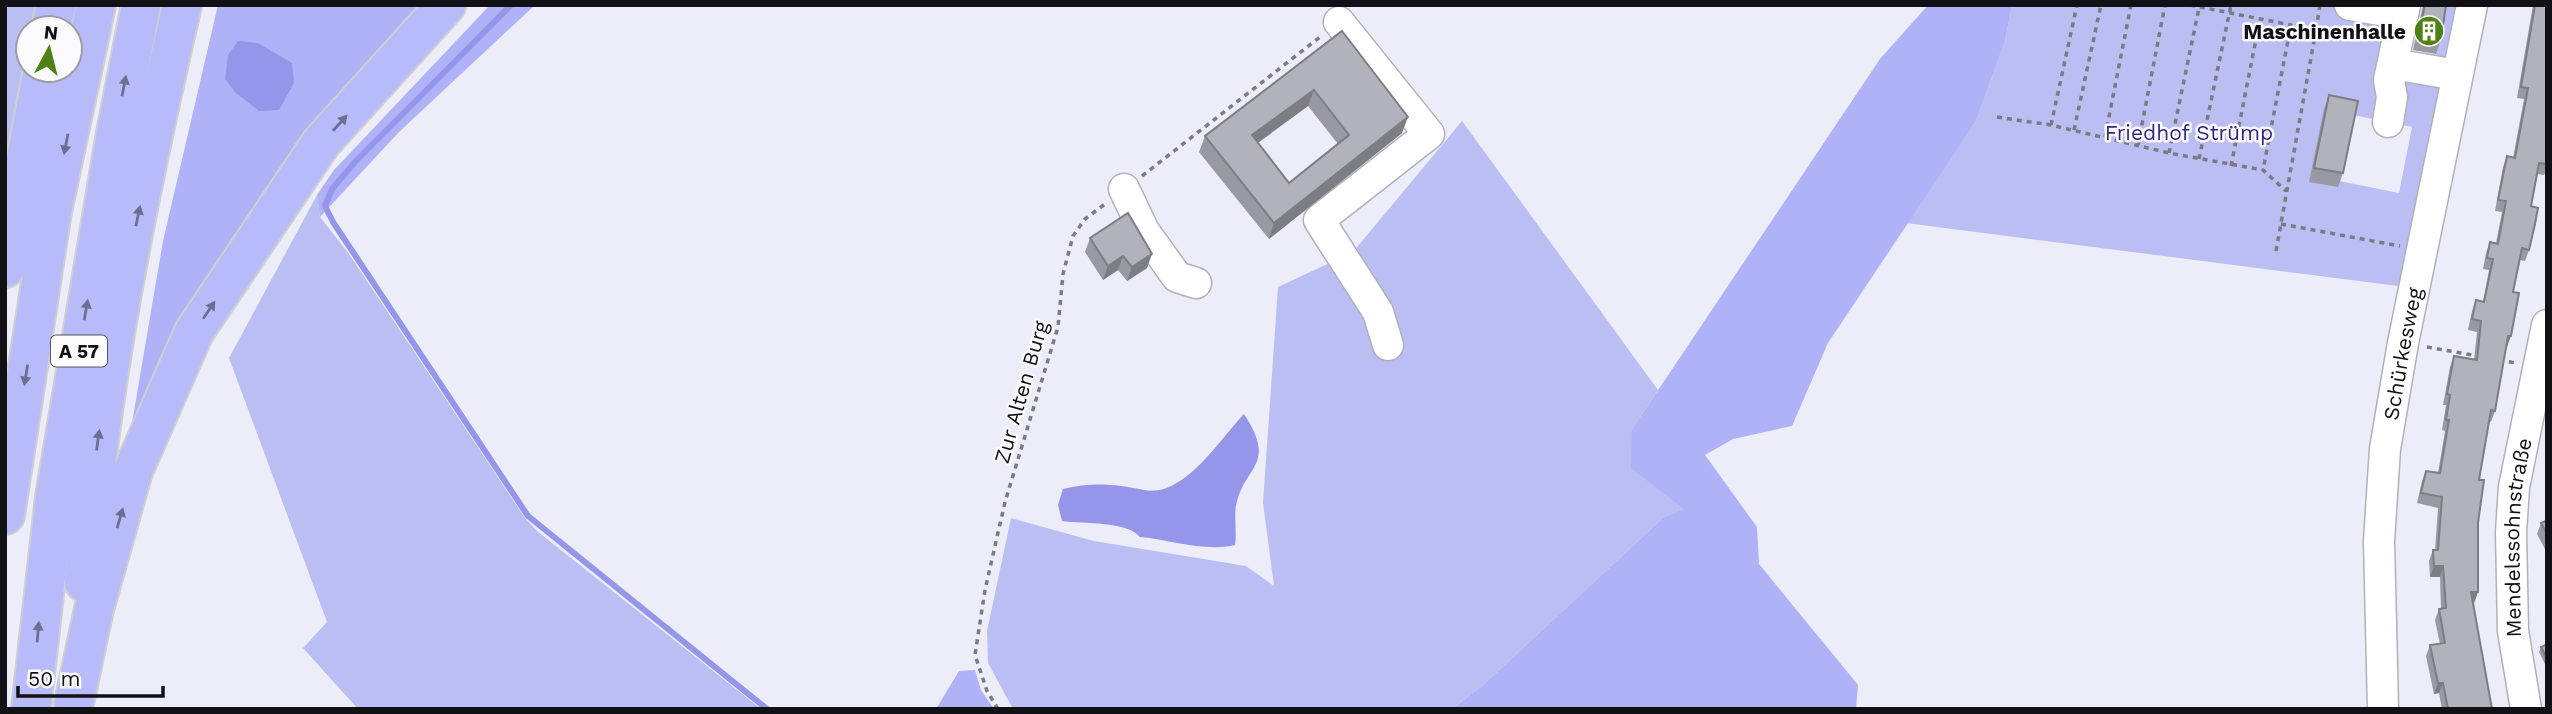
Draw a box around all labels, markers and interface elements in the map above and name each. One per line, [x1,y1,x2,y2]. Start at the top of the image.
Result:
north arrow [14,14,84,84]
building icon: Maschinenhalle [2412,14,2446,48]
place label: Maschinenhalle [2243,19,2406,44]
text: N [43,20,59,45]
one-way arrow [119,75,130,97]
one-way arrow [331,115,347,132]
park label: Friedhof Strümp [2105,120,2273,145]
one-way arrow [60,133,71,155]
one-way arrow [132,205,143,227]
street label: Schürkesweg [2378,284,2427,422]
one-way arrow [81,299,92,321]
one-way arrow [202,300,215,319]
street label: Zur Alten Burg [989,317,1054,466]
road number: A 57 [51,336,107,366]
one-way arrow [20,365,31,387]
one-way arrow [93,429,104,451]
street label: Mendelssohnstraße [2498,435,2536,638]
one-way arrow [115,507,125,528]
one-way arrow [33,621,44,643]
scale bar [18,654,163,698]
text: 50 m [28,666,80,691]

